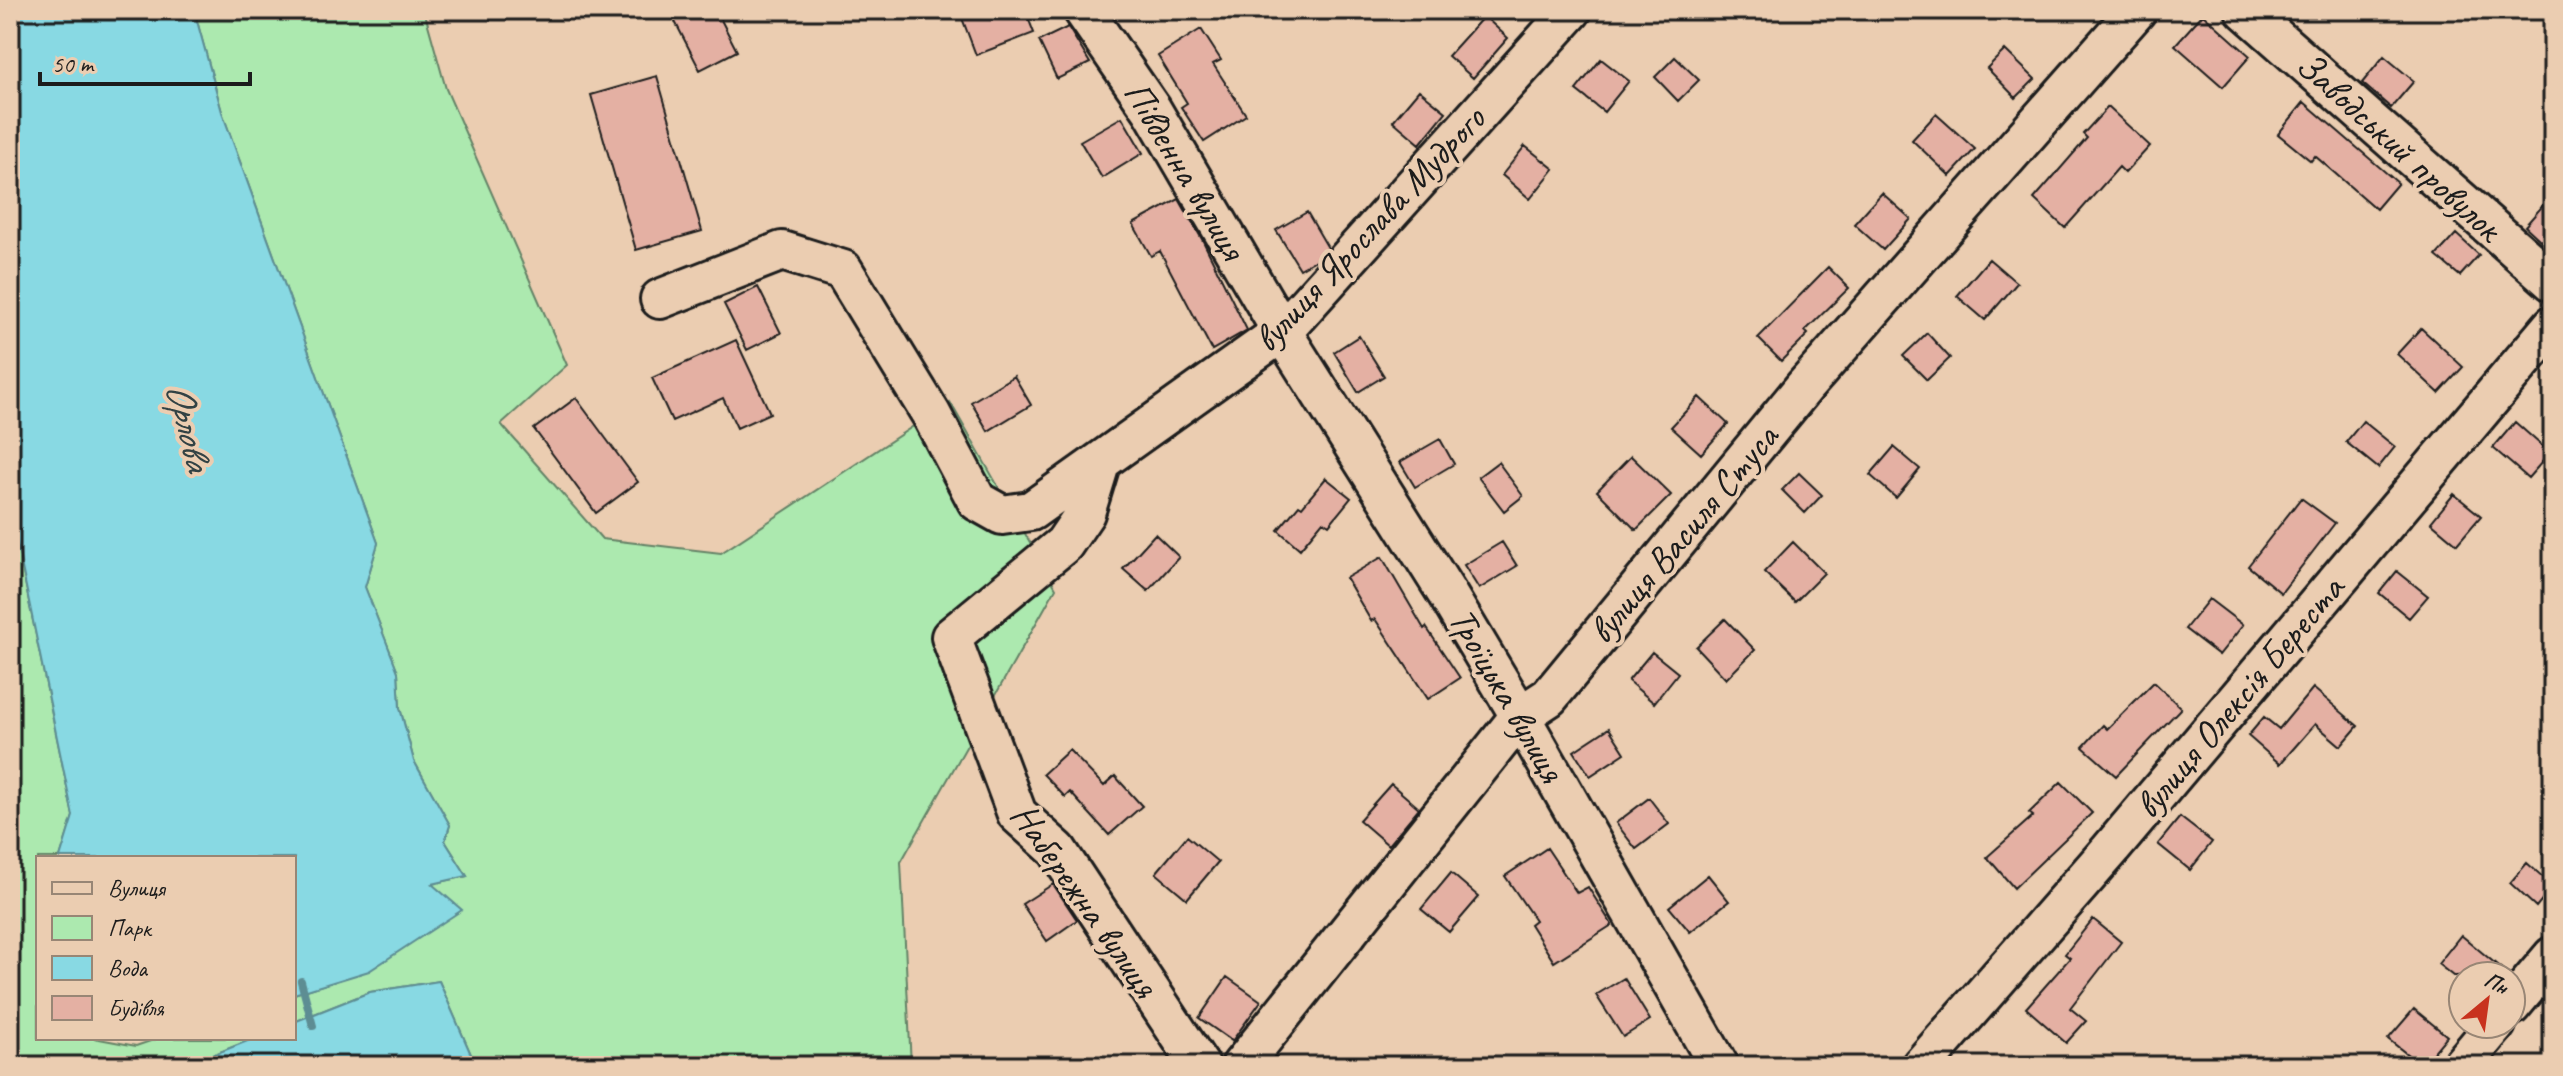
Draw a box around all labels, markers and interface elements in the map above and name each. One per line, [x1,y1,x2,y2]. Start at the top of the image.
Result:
scale bar [40,36,250,86]
street label: Заводський провулок [2286,41,2514,253]
text: 50 m [52,49,95,79]
street label: Південна вулиця [1113,72,1258,270]
street label: вулиця Ярослава Мудрого [1243,95,1496,362]
water label: Орлова [154,377,225,479]
street label: вулиця Василя Стуса [1578,413,1790,653]
street label: вулиця Олексія Береста [2124,564,2356,828]
street label: Троїцька вулиця [1438,600,1576,791]
street label: Набережна вулиця [1001,794,1170,1007]
legend [36,856,296,1040]
text: Вулиця [108,873,167,903]
text: Парк [108,913,153,943]
text: Вода [108,953,148,983]
north arrow [2447,960,2527,1040]
text: Пн [2479,966,2514,1002]
text: Будівля [108,993,165,1023]

